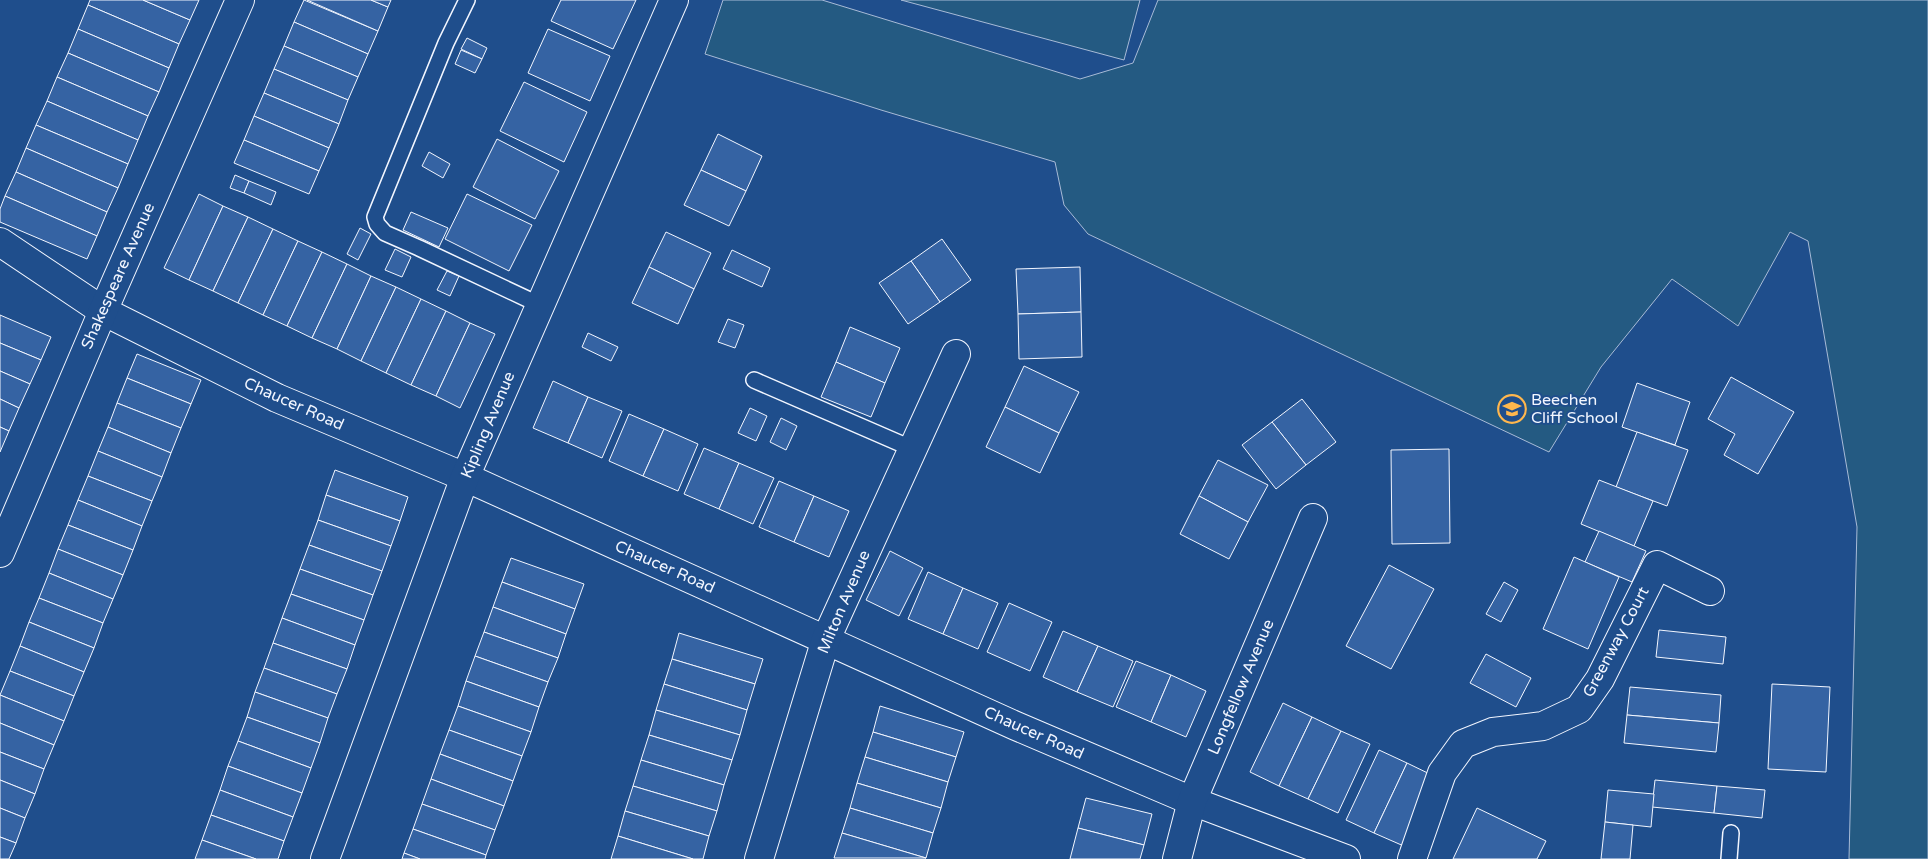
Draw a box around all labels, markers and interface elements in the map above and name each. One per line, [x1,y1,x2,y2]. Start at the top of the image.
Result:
street label: Shakespeare Avenue [77,200,159,352]
street label: Kipling Avenue [457,369,519,481]
street label: Chaucer Road [241,373,347,435]
place label: Beechen Cliff School [1531,390,1618,428]
school or university icon: Beechen Cliff School [1497,394,1527,424]
street label: Chaucer Road [612,536,718,598]
street label: Milton Avenue [813,547,875,657]
street label: Greenway Court [1578,583,1654,701]
street label: Longfellow Avenue [1203,616,1279,758]
street label: Chaucer Road [981,702,1087,764]

